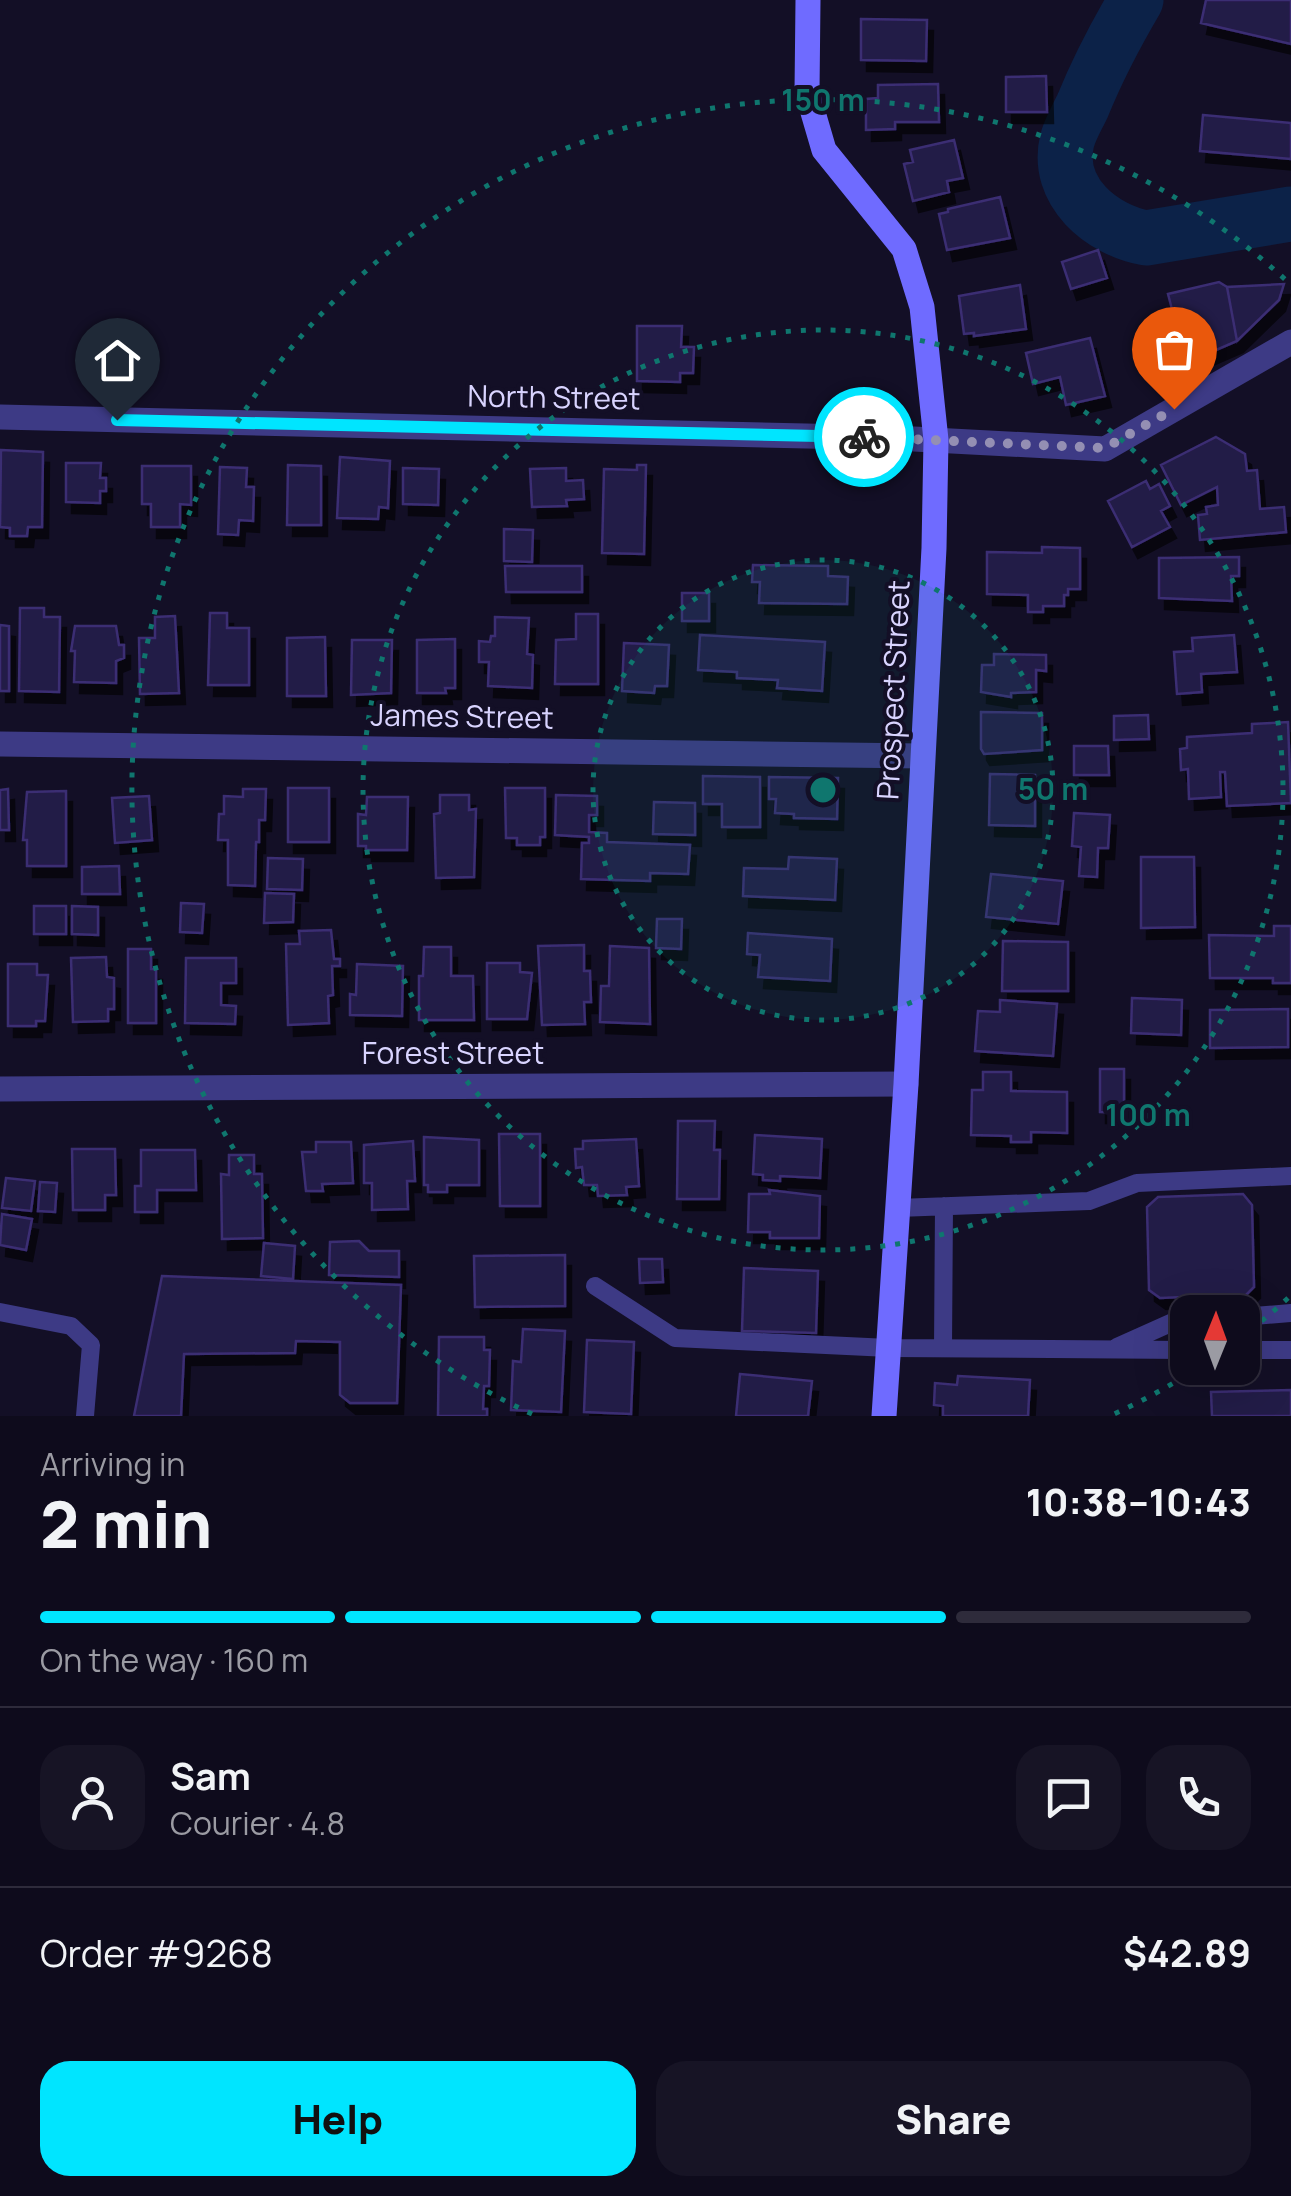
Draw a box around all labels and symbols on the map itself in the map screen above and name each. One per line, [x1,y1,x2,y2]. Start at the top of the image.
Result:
text: 150 m [781,79,865,120]
pin [1132,307,1217,410]
pin [75,318,160,421]
street label: North Street [467,374,641,419]
courier [814,387,914,487]
street label: Prospect Street [866,579,919,801]
street label: James Street [370,693,554,738]
text: 50 m [1018,768,1088,809]
centre of rings [805,772,841,808]
street label: Forest Street [362,1032,544,1073]
text: 100 m [1105,1094,1191,1135]
north arrow [1170,1295,1260,1385]

